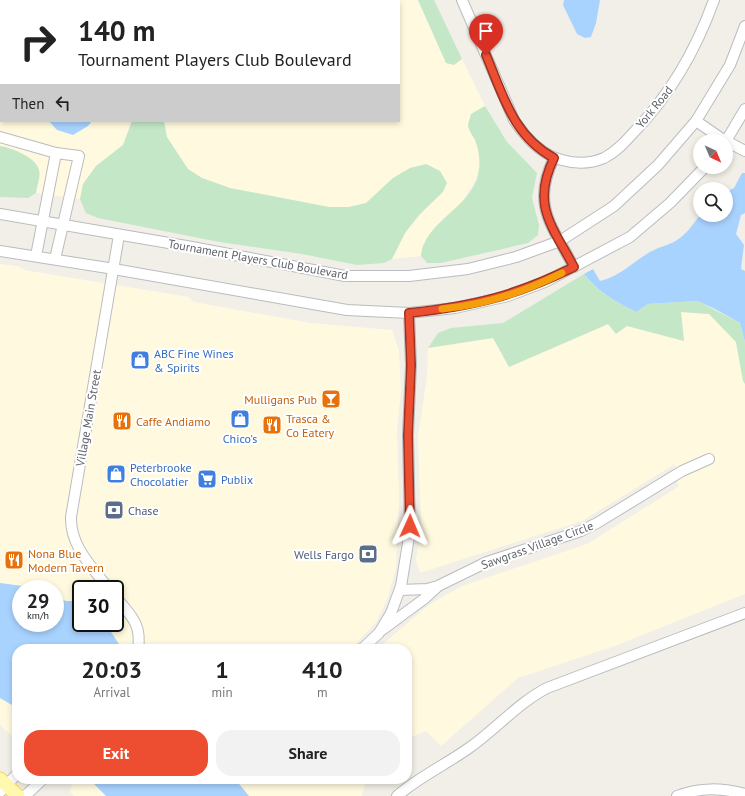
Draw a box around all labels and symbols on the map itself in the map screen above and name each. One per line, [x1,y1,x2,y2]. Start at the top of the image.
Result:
pin [469,14,503,55]
street label: York Road [632,83,676,131]
north arrow [693,134,733,174]
street label: Tournament Players Club Boulevard [167,236,349,282]
place label: ABC Fine Wines & Spirits [154,346,234,375]
shop icon: ABC Fine Wines & Spirits [129,349,151,371]
street label: Village Main Street [72,369,104,468]
bar icon: Mulligans Pub [320,388,342,410]
place label: Mulligans Pub [244,392,317,407]
shop icon: Chico's [229,408,251,430]
restaurant icon: Caffe Andiamo [111,410,133,432]
place label: Trasca & Co Eatery [286,411,335,440]
place label: Caffe Andiamo [136,414,210,429]
restaurant icon: Trasca & Co Eatery [261,414,283,436]
place label: Chico's [223,431,257,446]
place label: Peterbrooke Chocolatier [130,460,192,489]
shop icon: Peterbrooke Chocolatier [105,463,127,485]
supermarket icon: Publix [196,468,218,490]
place label: Publix [221,472,253,487]
bank icon: Chase [103,499,125,521]
place label: Chase [128,503,159,518]
position arrow [389,505,431,547]
street label: Sawgrass Village Circle [479,518,595,572]
bank icon: Wells Fargo [357,543,379,565]
place label: Nona Blue Modern Tavern [28,546,104,575]
place label: Wells Fargo [294,547,354,562]
restaurant icon: Nona Blue Modern Tavern [3,549,25,571]
speed limit sign: 30 [72,580,124,632]

